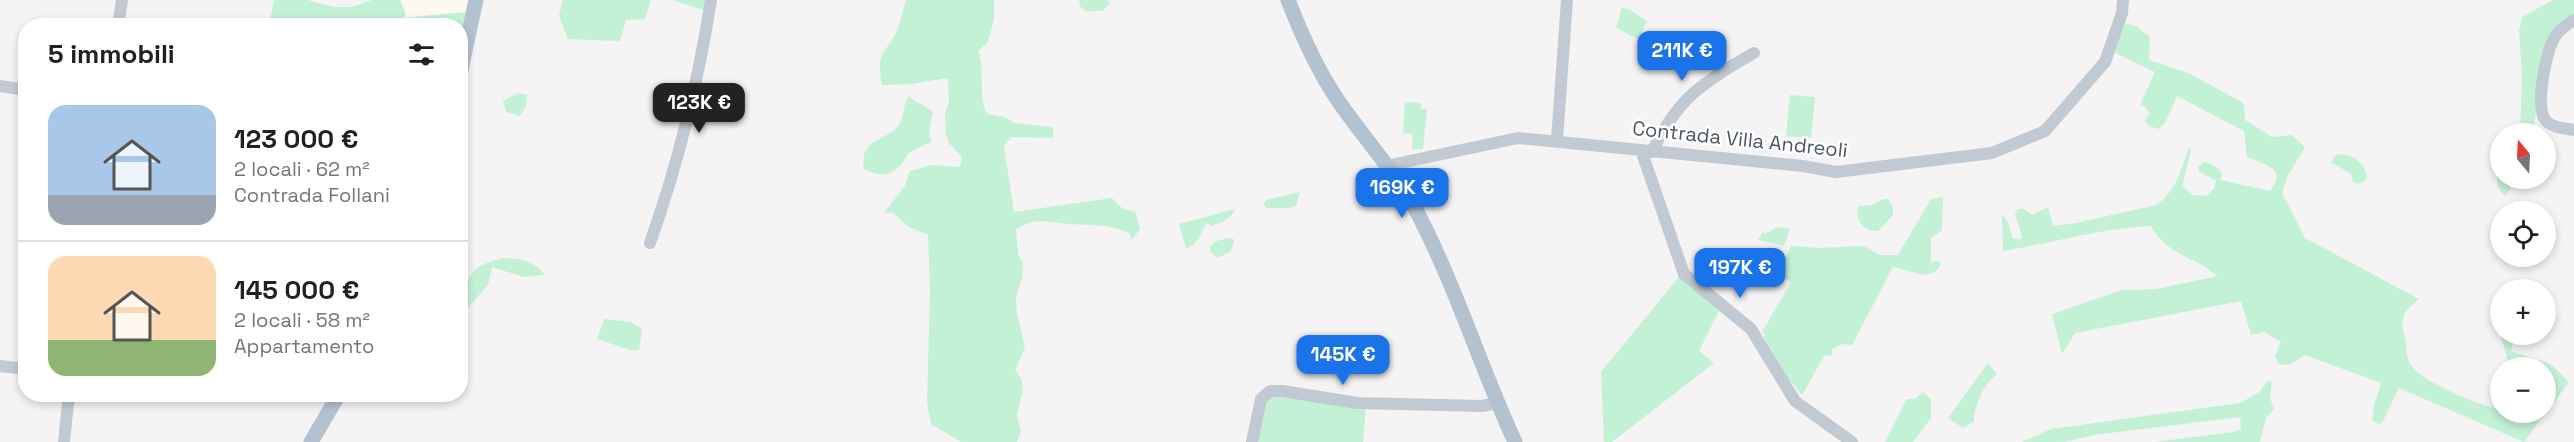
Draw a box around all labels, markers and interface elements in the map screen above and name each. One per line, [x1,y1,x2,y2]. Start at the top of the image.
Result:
pin: 211K € [1633,31,1731,82]
text: 5 immobili [48,37,175,71]
text: 211K € [1651,37,1713,63]
icon: filters [405,38,438,71]
pin: 123K € [650,83,748,134]
text: 123K € [667,89,731,115]
street label: Contrada Villa Andreoli [1631,115,1849,163]
text: 123 000 € [234,122,358,156]
north arrow [2490,123,2556,189]
map controls [2490,123,2556,423]
icon: home [96,129,168,201]
text: 2 locali · 62 m² [234,156,370,182]
pin: 169K € [1353,168,1451,219]
text: 169K € [1370,174,1434,200]
text: Contrada Follani [234,182,390,208]
button: locate [2490,201,2556,267]
pin: 197K € [1691,248,1789,299]
text: 197K € [1708,254,1772,280]
text: 145 000 € [234,273,359,307]
button: + [2490,279,2556,345]
icon: home [96,280,168,352]
text: 2 locali · 58 m² [234,307,370,333]
text: Appartamento [234,333,374,359]
pin: 145K € [1294,335,1392,386]
text: 145K € [1311,341,1375,367]
button: − [2490,357,2556,423]

